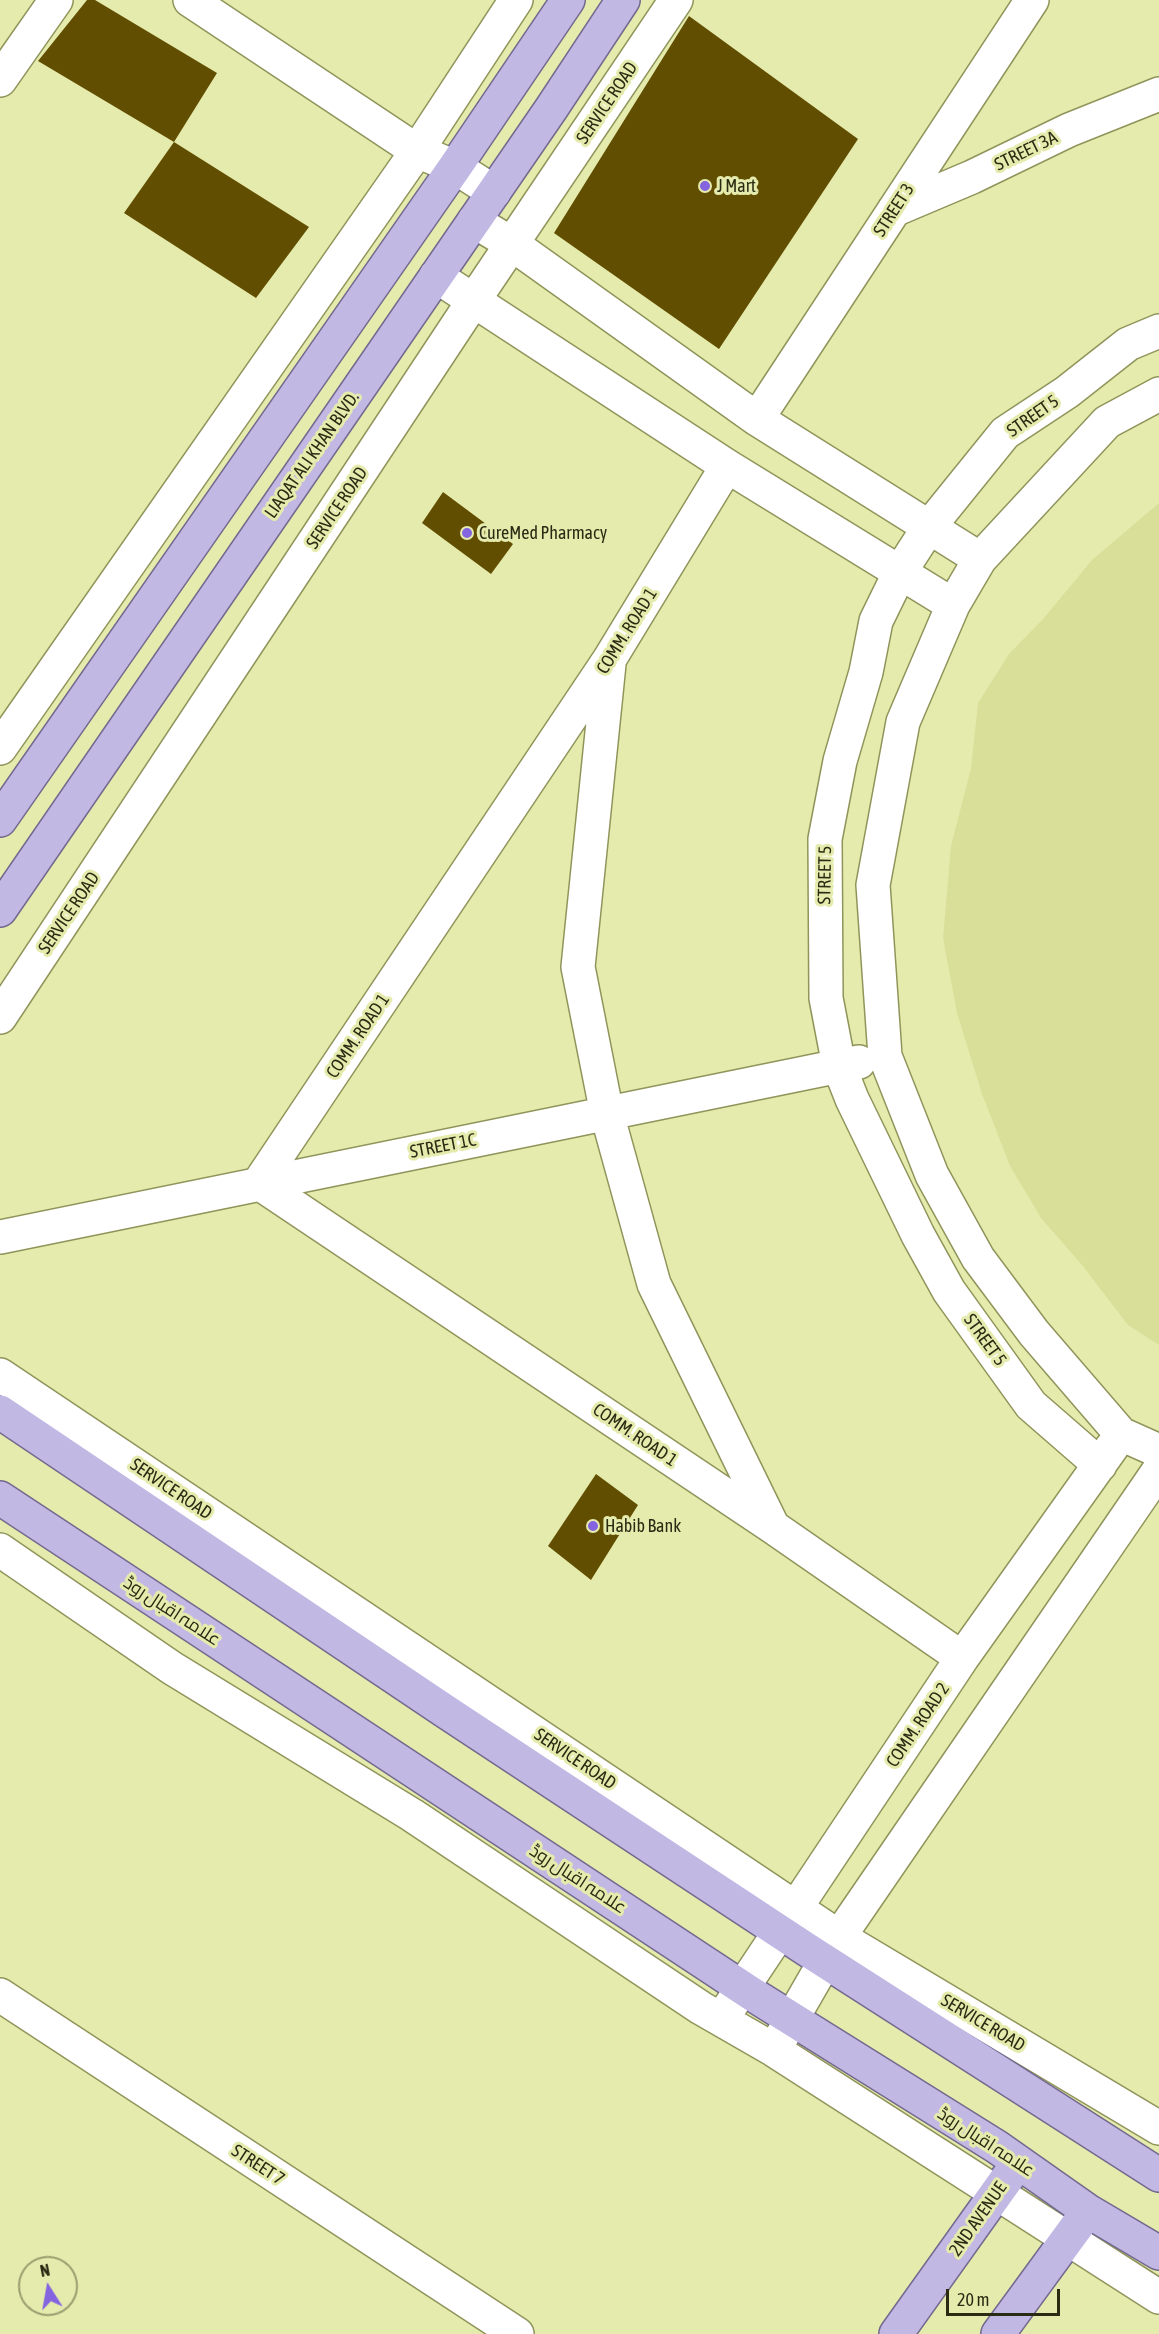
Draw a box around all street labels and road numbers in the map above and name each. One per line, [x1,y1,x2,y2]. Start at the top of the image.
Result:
street label: SERVICE ROAD [572,58,642,148]
street label: STREET 3A [991,127,1061,175]
street label: STREET 3 [869,180,919,240]
street label: LIAQAT ALI KHAN BLVD. [260,388,364,522]
street label: STREET 5 [1003,390,1063,442]
street label: SERVICE ROAD [302,463,372,553]
street label: COMM. ROAD 1 [592,584,662,678]
street label: STREET 5 [814,846,836,904]
street label: SERVICE ROAD [34,868,104,958]
street label: COMM. ROAD 1 [322,990,394,1082]
street label: STREET 1C [408,1129,478,1163]
street label: STREET 5 [959,1310,1011,1370]
street label: COMM. ROAD 1 [589,1399,681,1471]
street label: SERVICE ROAD [126,1454,216,1524]
street label: علامہ اقبال روڈ [119,1572,225,1650]
street label: COMM. ROAD 2 [882,1679,954,1771]
street label: SERVICE ROAD [530,1724,620,1794]
street label: علامہ اقبال روڈ [525,1840,631,1918]
street label: SERVICE ROAD [937,1990,1029,2056]
street label: علامہ اقبال روڈ [933,2103,1039,2181]
street label: STREET 7 [228,2140,288,2190]
street label: 2ND AVENUE [945,2178,1011,2260]

